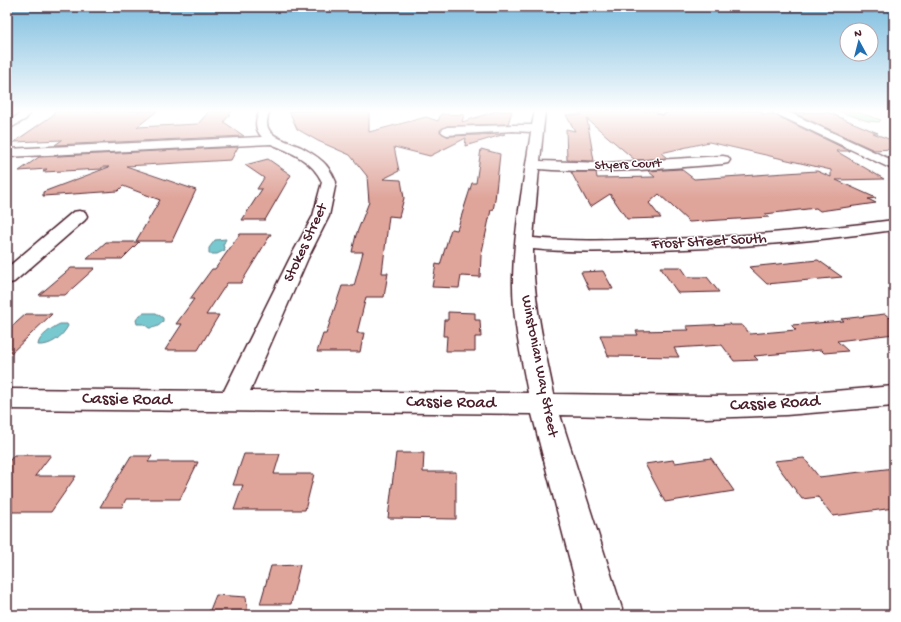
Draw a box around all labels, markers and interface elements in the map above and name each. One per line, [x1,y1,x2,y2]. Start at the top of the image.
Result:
north arrow [839,22,879,62]
text: N [854,28,862,40]
street label: Styers Court [594,156,663,174]
street label: Stokes Street [280,199,333,285]
street label: Frost Street South [650,230,767,254]
street label: Winstonian Way Street [516,294,562,440]
street label: Cassie Road [82,389,174,411]
street label: Cassie Road [730,391,822,417]
street label: Cassie Road [406,392,498,414]

